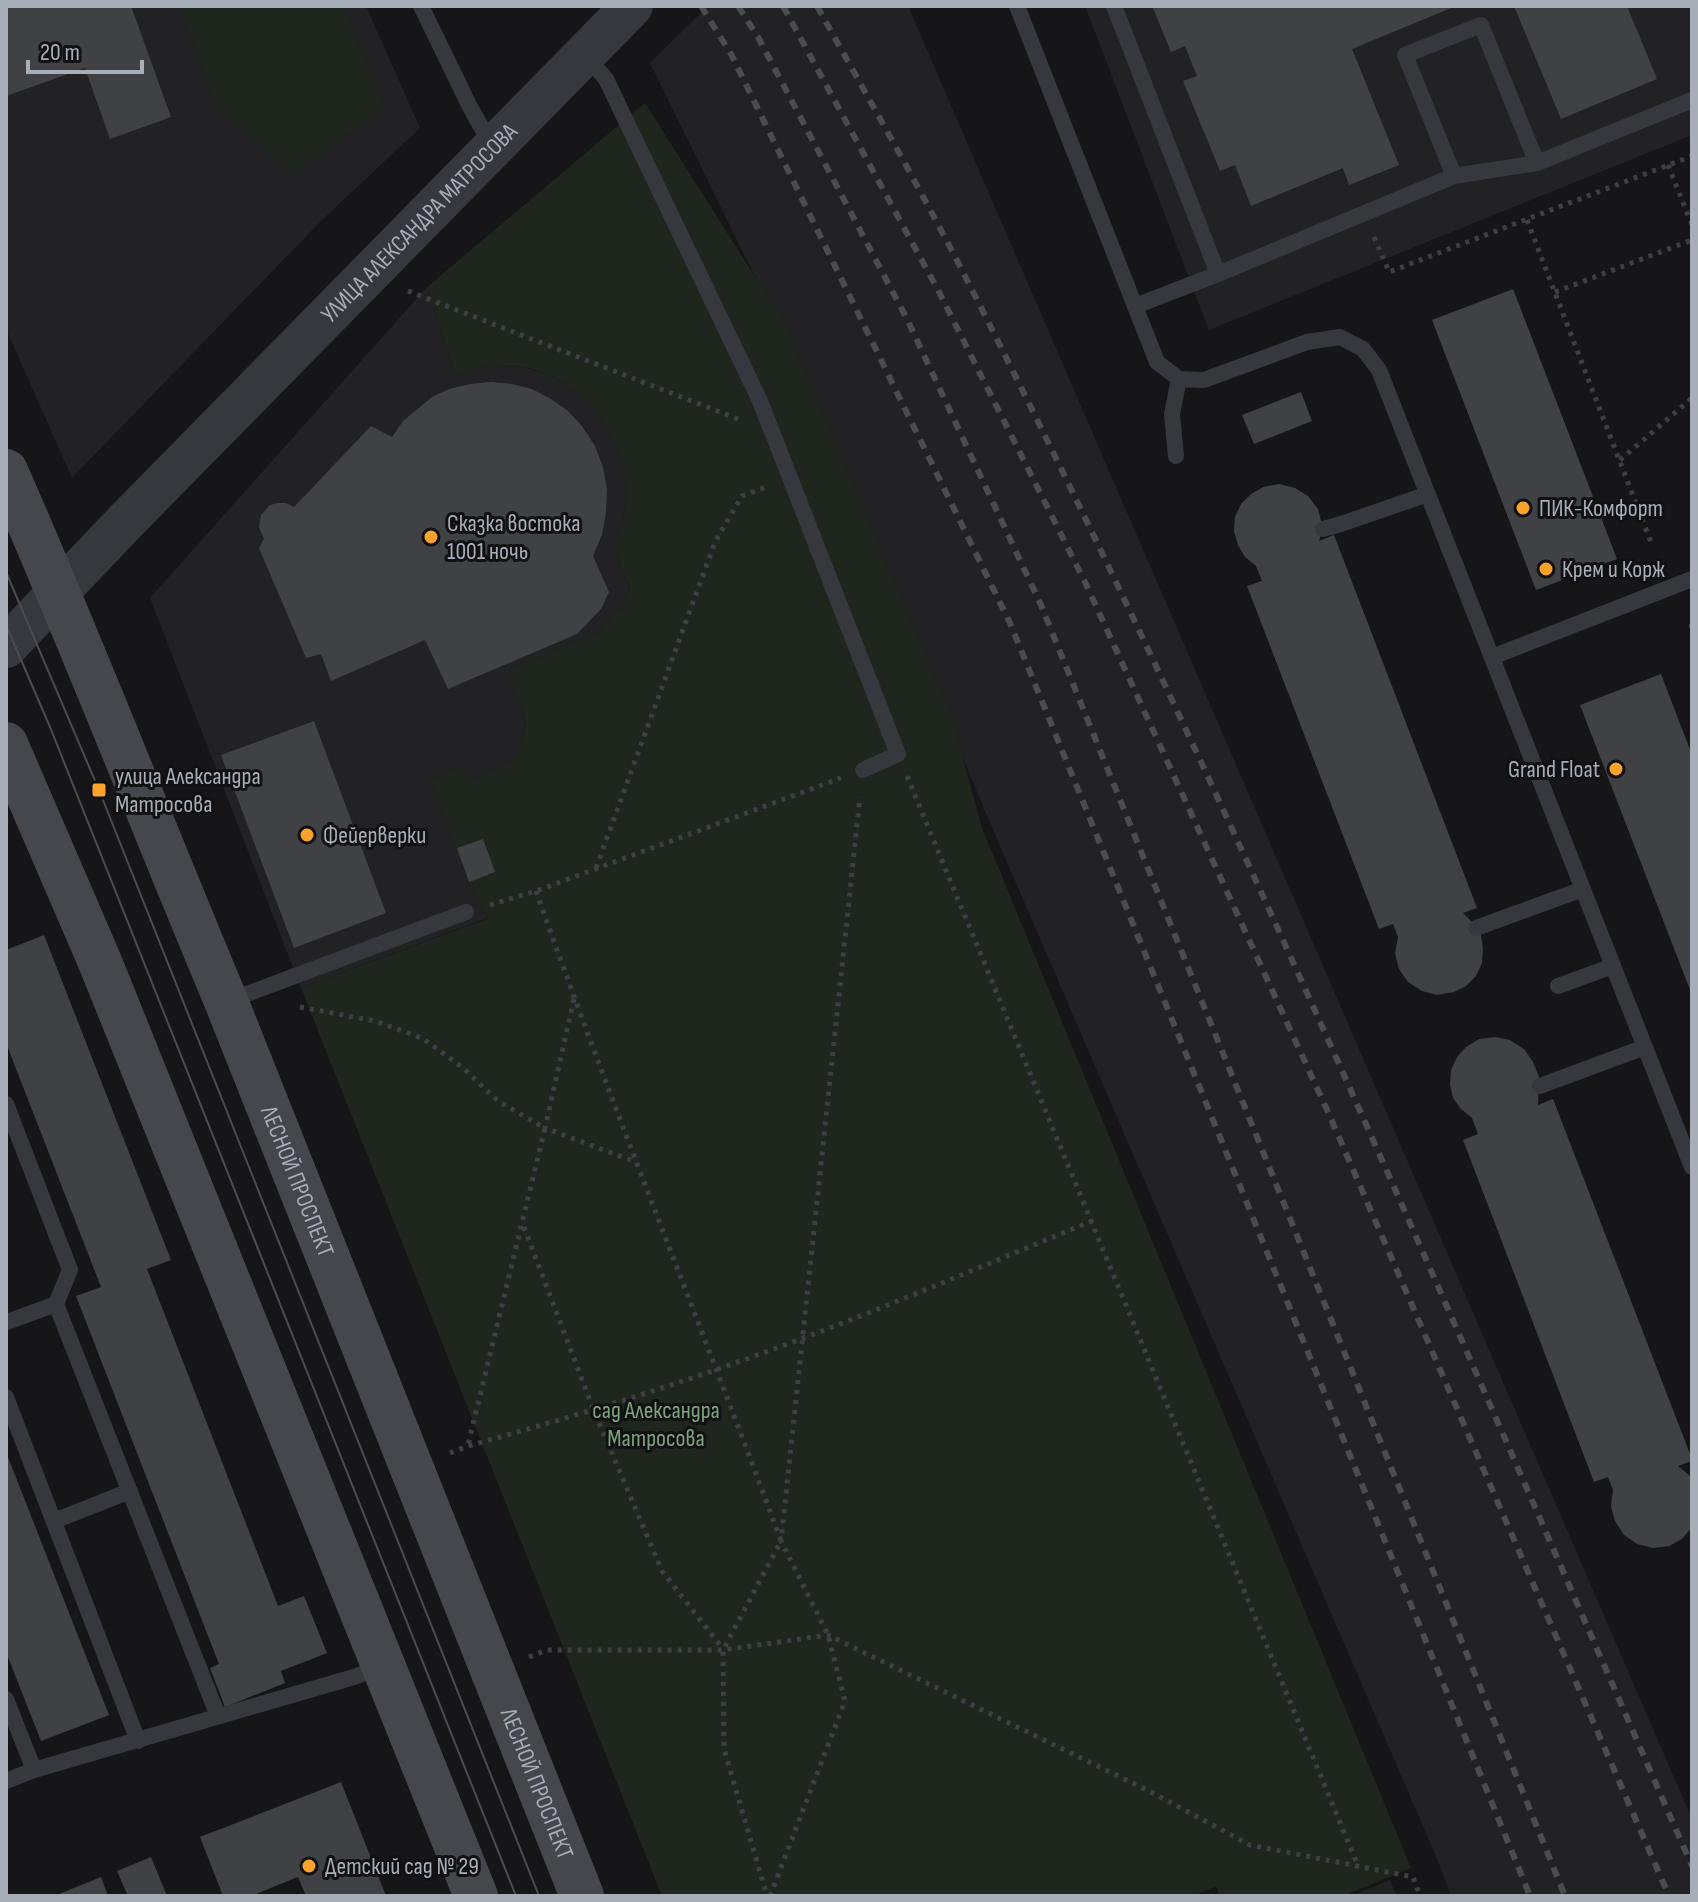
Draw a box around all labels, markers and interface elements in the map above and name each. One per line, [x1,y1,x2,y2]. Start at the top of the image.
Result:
scale bar [28,24,142,74]
text: 20 m [40,38,80,67]
street label: УЛИЦА АЛЕКСАНДРА МАТРОСОВА [315,117,524,329]
place label: ПИК-Комфорт [1539,494,1663,523]
marker: ПИК-Комфорт [1514,499,1532,517]
place label: Сказка востока 1001 ночь [447,509,580,566]
marker: Сказка востока 1001 ночь [422,528,440,546]
place label: Крем и Корж [1562,555,1665,584]
marker: Крем и Корж [1537,560,1555,578]
place label: Grand Float [1508,755,1600,784]
marker: Grand Float [1607,760,1625,778]
place label: улица Александра Матросова [115,762,261,819]
marker: улица Александра Матросова [90,781,108,799]
place label: Фейерверки [323,821,426,850]
marker: Фейерверки [298,826,316,844]
street label: ЛЕСНОЙ ПРОСПЕКТ [254,1101,341,1261]
park label: cад Александра Матросова [592,1396,720,1453]
street label: ЛЕСНОЙ ПРОСПЕКТ [494,1703,580,1863]
place label: Детский сад № 29 [325,1852,479,1881]
marker: Детский сад № 29 [300,1857,318,1875]

